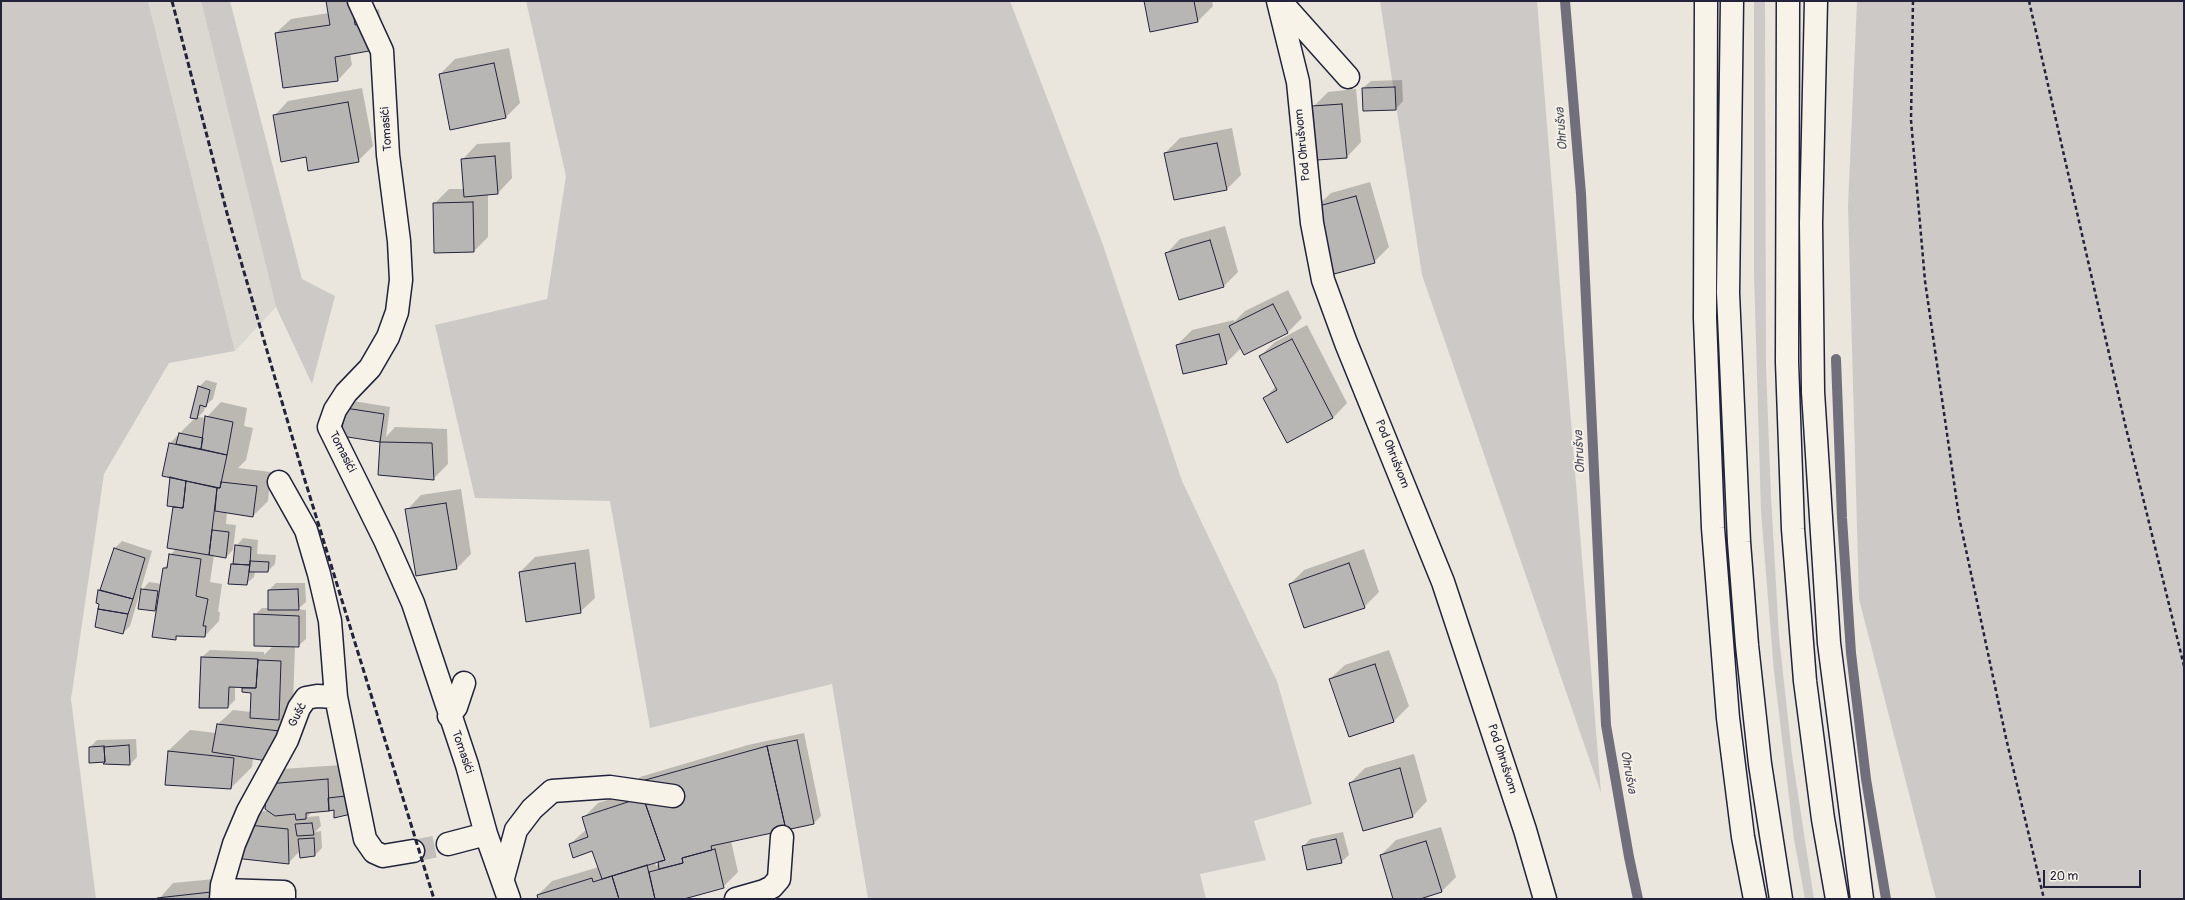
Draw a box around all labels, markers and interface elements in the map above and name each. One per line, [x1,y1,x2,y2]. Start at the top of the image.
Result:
street label: Tomasići [378,106,396,152]
water label: Ohrušva [1552,107,1572,151]
street label: Pod Ohrušvom [1292,108,1314,182]
street label: Pod Ohrušvom [1372,418,1412,490]
street label: Tomasići [326,429,358,475]
water label: Ohrušva [1571,430,1589,474]
street label: Gušć [286,700,310,730]
street label: Pod Ohrušvom [1484,722,1520,796]
street label: Tomasići [448,729,476,775]
water label: Ohrušva [1617,749,1639,795]
scale bar [2045,862,2143,888]
text: 20 m [2050,869,2078,884]

